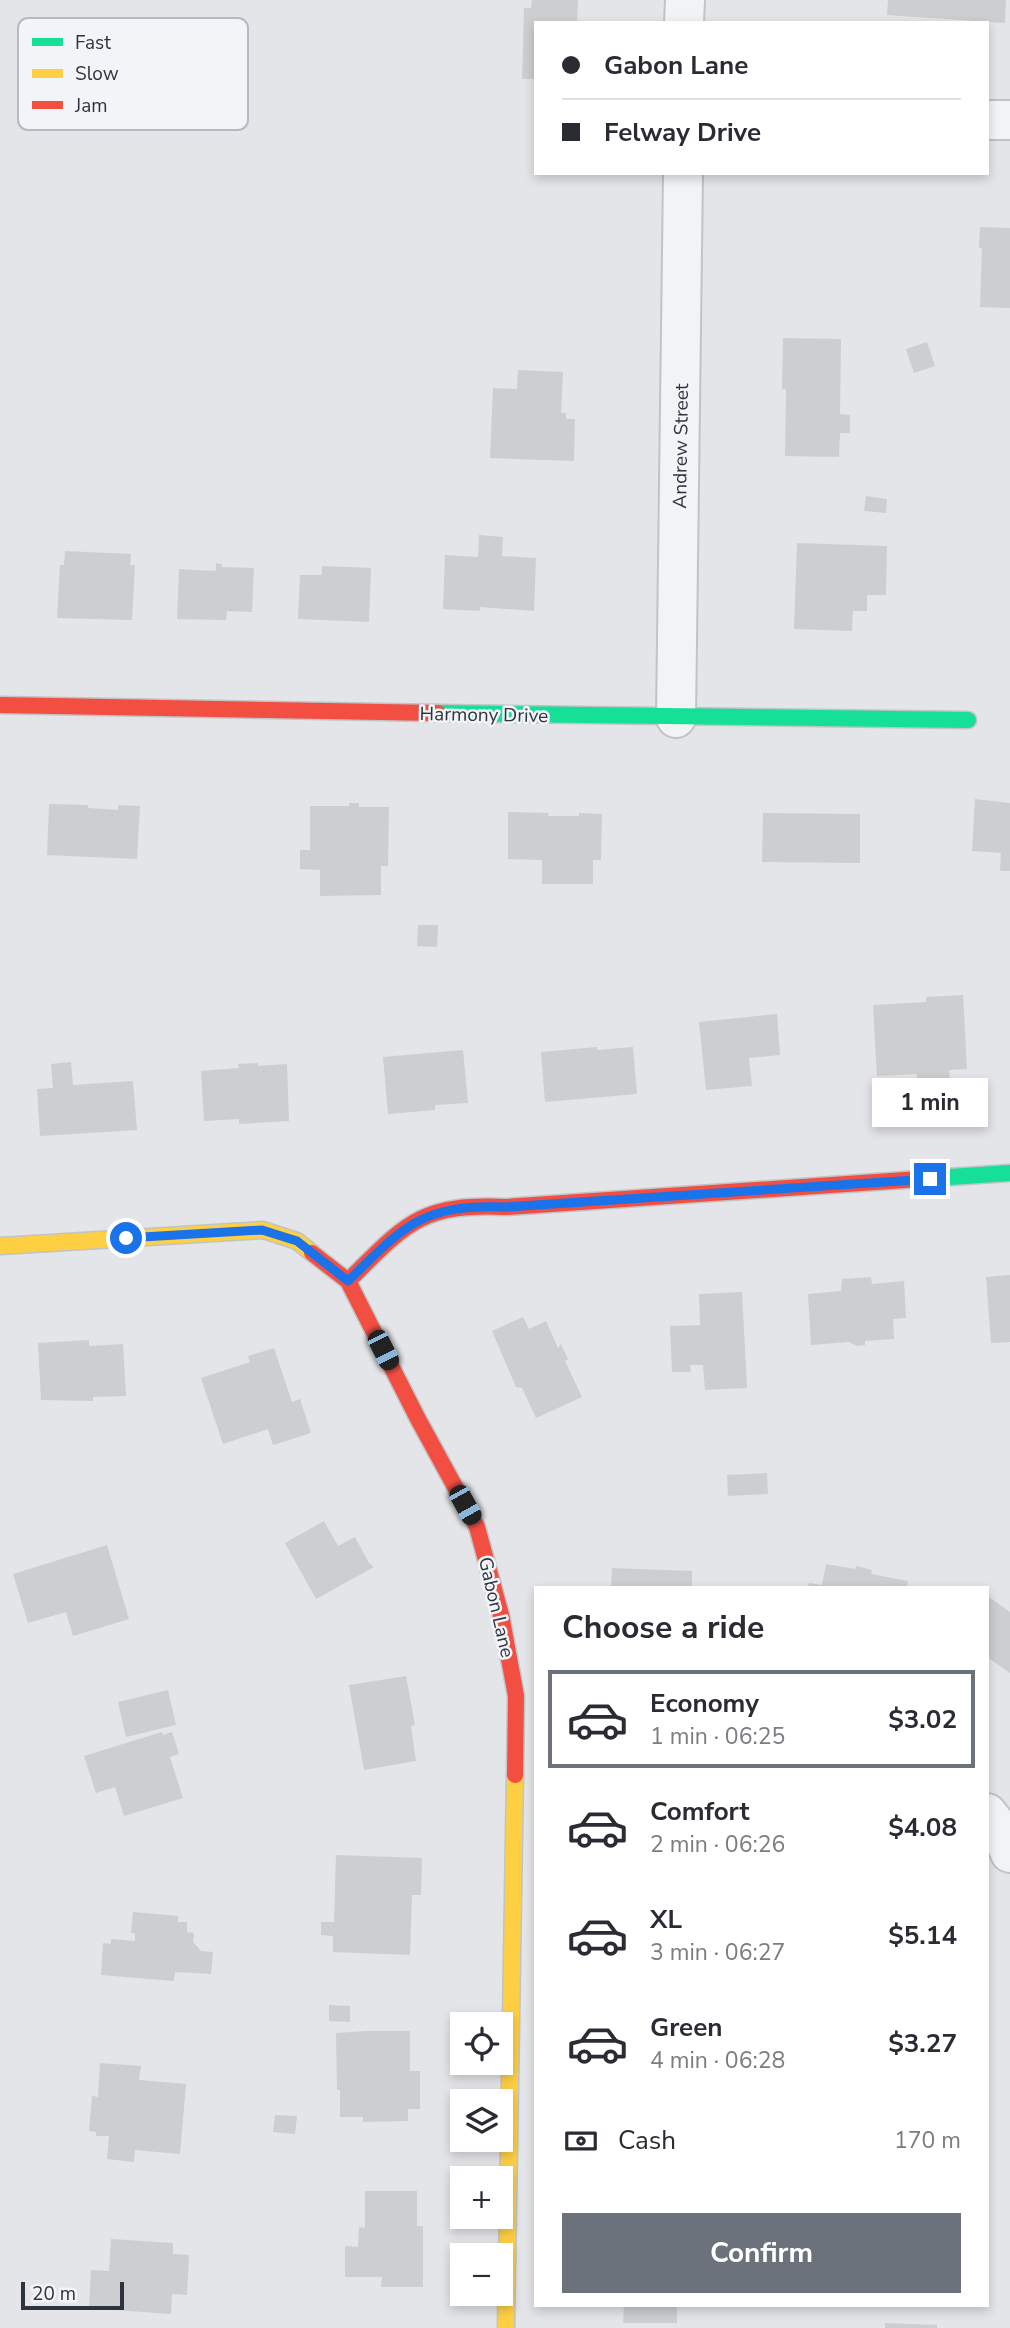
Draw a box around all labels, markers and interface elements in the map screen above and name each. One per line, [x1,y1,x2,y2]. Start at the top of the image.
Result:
legend [18,18,248,130]
text: Fast [75,30,111,56]
text: Gabon Lane [604,48,748,83]
text: Slow [75,61,119,87]
text: Jam [74,93,108,119]
text: Felway Drive [604,115,761,150]
street label: Andrew Street [667,383,695,509]
street label: Harmony Drive [419,701,548,729]
callout: 1 min [872,1078,988,1126]
text: 1 min [900,1087,960,1118]
route end [914,1163,946,1195]
route start [110,1222,142,1254]
car [365,1327,402,1373]
car [446,1482,485,1528]
street label: Gabon Lane [472,1554,520,1660]
text: Choose a ride [562,1606,764,1649]
text: Economy [650,1686,759,1721]
icon: car [566,1688,629,1751]
text: $3.02 [888,1702,957,1737]
text: 1 min · 06:25 [650,1721,785,1752]
text: Comfort [650,1794,750,1829]
icon: car [566,1796,629,1859]
text: $4.08 [888,1810,957,1845]
text: 2 min · 06:26 [650,1829,785,1860]
text: XL [650,1902,682,1937]
icon: car [566,1904,629,1967]
text: $5.14 [888,1918,957,1953]
text: 3 min · 06:27 [650,1937,785,1968]
text: Green [650,2010,723,2045]
map controls [450,2012,513,2306]
button: locate [450,2012,513,2075]
icon: car [566,2012,629,2075]
text: $3.27 [888,2026,957,2061]
text: 4 min · 06:28 [650,2045,785,2076]
button: layers [450,2089,513,2152]
icon: cash [562,2122,600,2160]
text: Cash [618,2123,676,2158]
text: 170 m [894,2125,961,2156]
button: + [450,2166,513,2229]
button: Confirm [562,2213,961,2293]
button: − [450,2243,513,2306]
scale bar [21,2279,124,2311]
text: 20 m [32,2281,76,2307]

